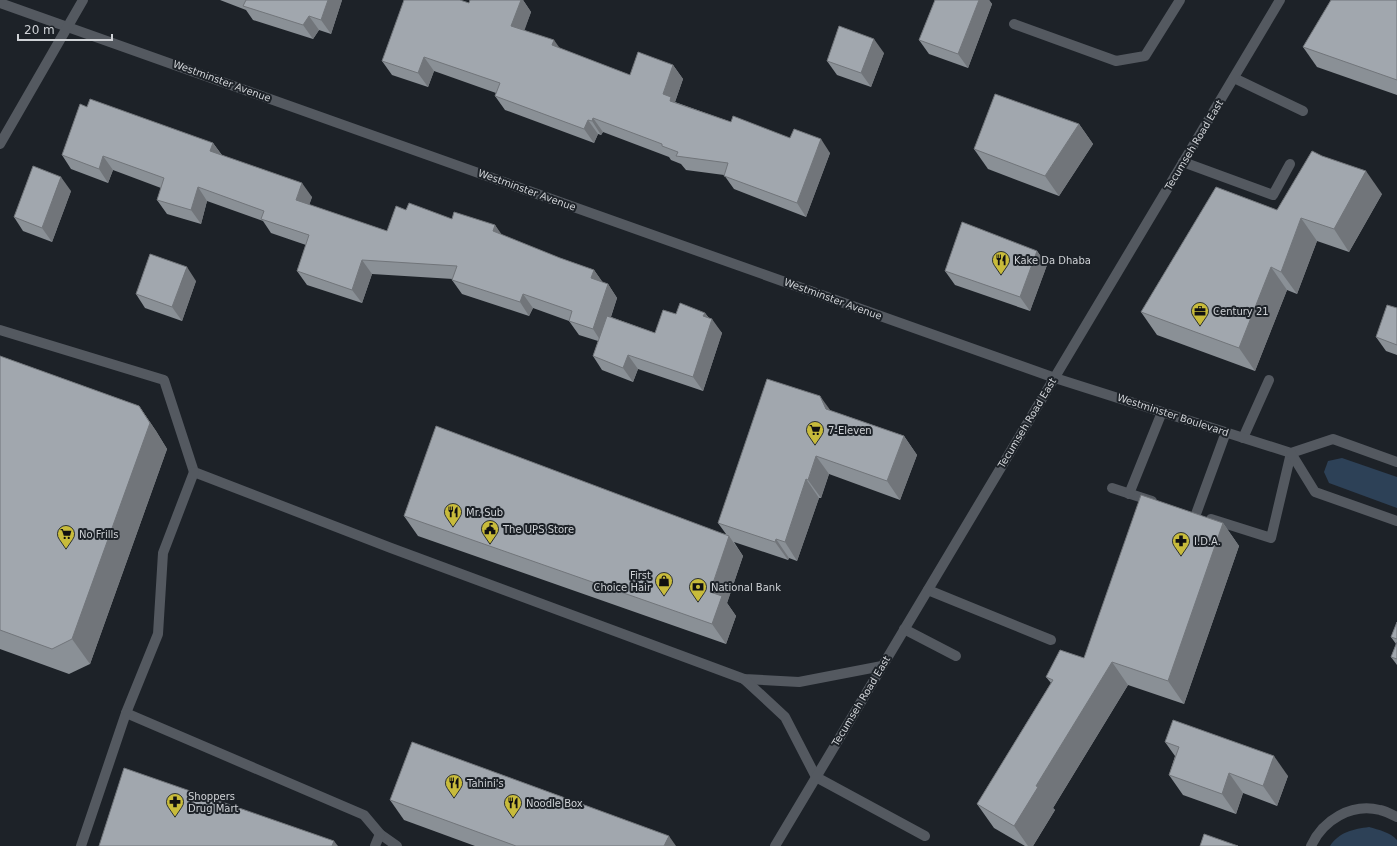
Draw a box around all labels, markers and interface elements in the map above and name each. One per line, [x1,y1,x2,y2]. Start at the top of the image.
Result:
scale bar [18,16,112,42]
text: 20 m [24,23,55,37]
street label: Westminster Avenue [172,58,272,104]
street label: Tecumseh Road East [1162,98,1225,193]
street label: Westminster Avenue [477,167,577,213]
restaurant icon: Kake Da Dhaba [991,250,1011,275]
place label: Kake Da Dhaba [1014,255,1091,266]
street label: Westminster Avenue [783,276,883,322]
office icon: Century 21 [1190,301,1210,326]
place label: Century 21 [1213,306,1269,317]
street label: Tecumseh Road East [995,376,1058,471]
street label: Westminster Boulevard [1116,392,1230,438]
supermarket icon: 7-Eleven [805,420,825,445]
place label: 7-Eleven [828,425,872,436]
restaurant icon: Mr. Sub [443,502,463,527]
place label: Mr. Sub [466,507,503,518]
public building icon: The UPS Store [480,519,500,544]
supermarket icon: No Frills [56,524,76,549]
place label: The UPS Store [502,524,574,535]
place label: No Frills [79,529,118,540]
pharmacy icon: I.D.A. [1171,531,1191,556]
place label: I.D.A. [1194,536,1221,547]
place label: First Choice Hair [593,570,652,593]
shop icon: First Choice Hair [654,571,674,596]
bank icon: National Bank [688,577,708,602]
place label: National Bank [711,582,781,593]
street label: Tecumseh Road East [829,654,892,749]
restaurant icon: Tahini's [444,773,464,798]
place label: Tahini's [466,778,504,789]
place label: Shoppers Drug Mart [188,791,239,814]
pharmacy icon: Shoppers Drug Mart [165,792,185,817]
restaurant icon: Noodle Box [503,793,523,818]
place label: Noodle Box [526,798,583,809]

